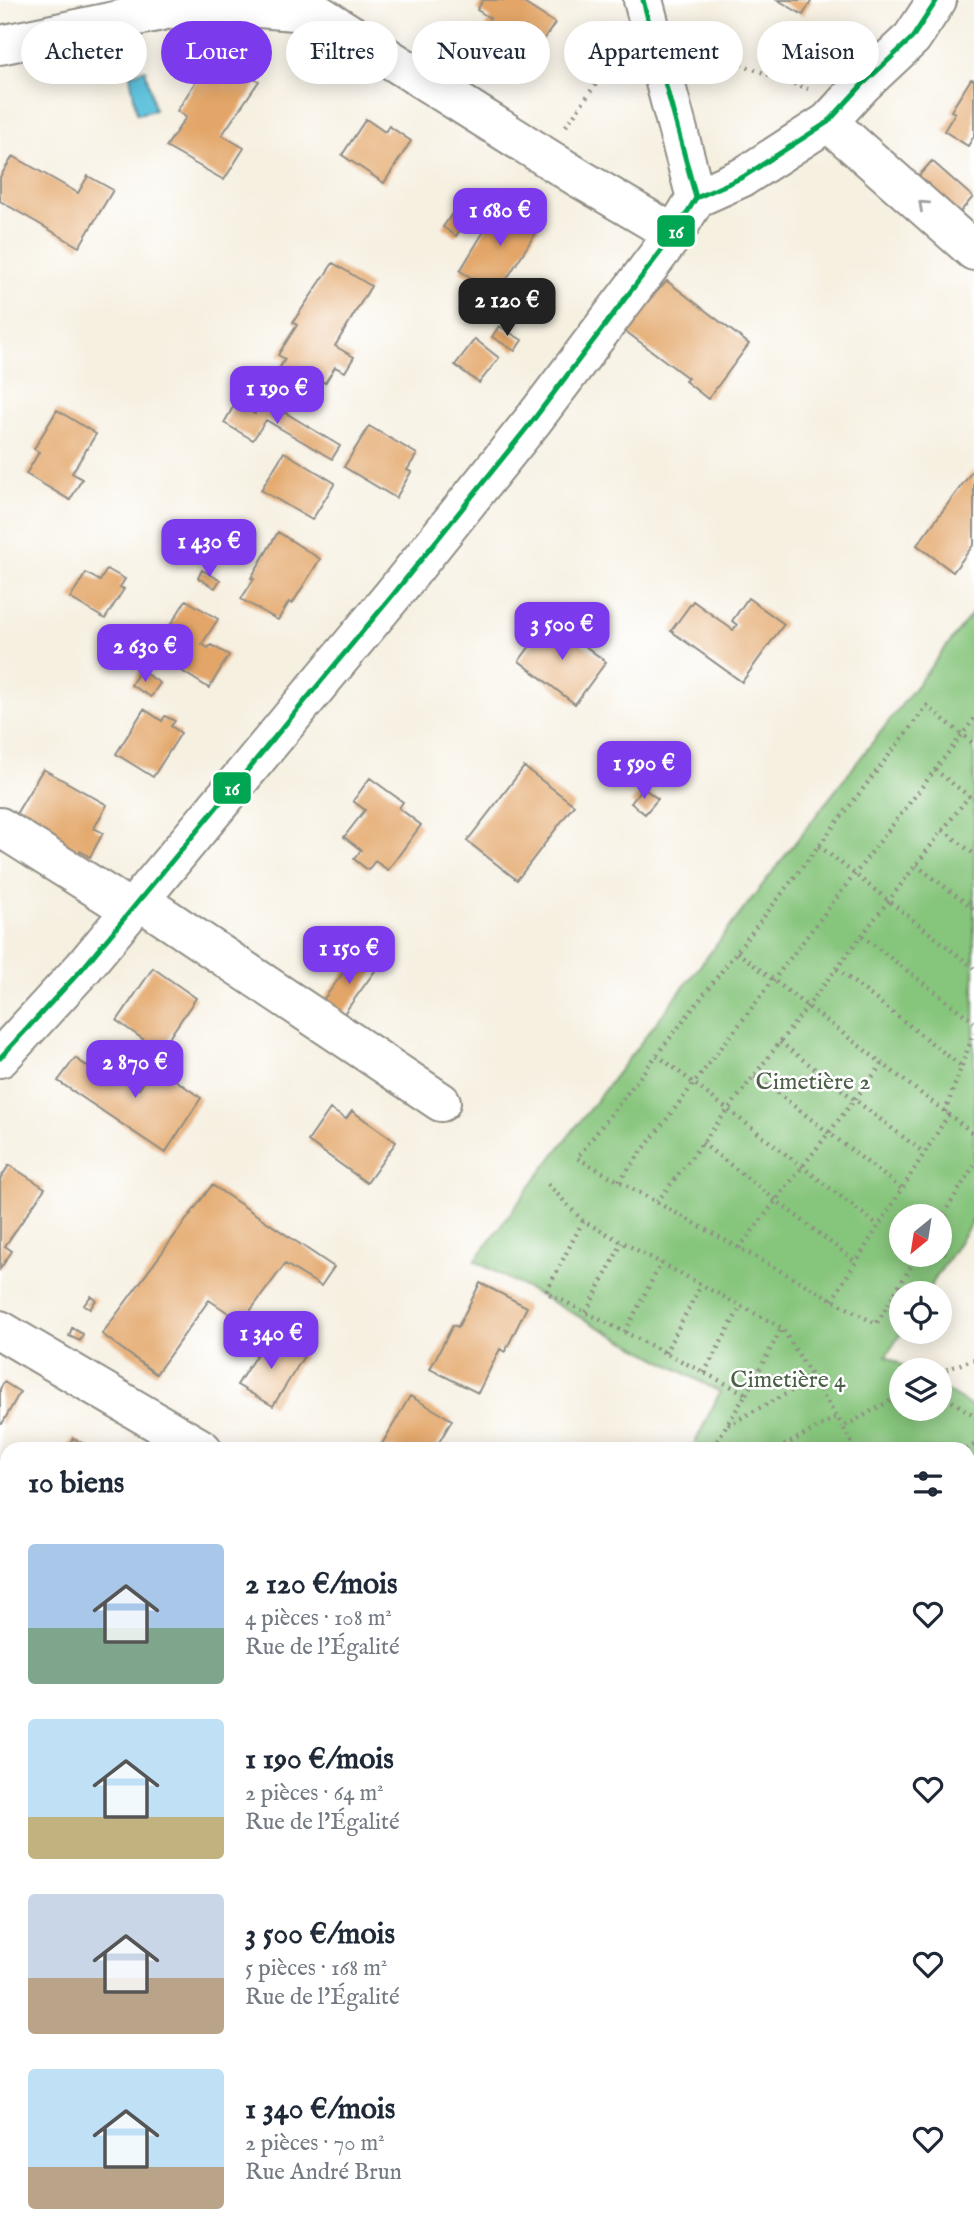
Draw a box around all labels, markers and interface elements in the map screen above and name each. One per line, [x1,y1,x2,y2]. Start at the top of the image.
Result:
chip: Acheter [21,21,147,84]
chip: Louer [161,21,272,84]
chip: Filtres [286,21,398,84]
chip: Nouveau [412,21,550,84]
chip: Appartement [564,21,743,84]
chip: Maison [757,21,879,84]
pin: 1 680 € [435,188,565,248]
text: 1 680 € [469,196,531,225]
one-way arrow [918,201,931,214]
line badge: 16 [656,214,696,248]
text: 16 [668,221,685,245]
pin: 2 120 € [442,278,572,338]
text: 2 120 € [475,286,539,315]
pin: 1 190 € [212,366,342,426]
text: 1 190 € [246,374,308,403]
pin: 1 430 € [144,520,274,579]
text: 1 430 € [177,527,241,556]
pin: 3 500 € [497,602,627,662]
text: 3 500 € [531,610,593,639]
pin: 2 630 € [80,624,210,684]
text: 2 630 € [113,632,177,661]
pin: 1 590 € [579,742,709,801]
text: 1 590 € [613,749,675,778]
line badge: 16 [212,771,252,805]
text: 16 [224,778,241,802]
pin: 1 150 € [284,926,414,986]
text: 1 150 € [319,934,379,963]
pin: 2 870 € [70,1040,200,1100]
text: 2 870 € [102,1048,168,1077]
park label: Cimetière 2 [756,1067,870,1098]
north arrow [889,1204,952,1267]
map controls [889,1204,952,1421]
button: locate [889,1281,952,1344]
pin: 1 340 € [206,1312,336,1371]
text: 1 340 € [239,1319,303,1348]
button: layers [889,1358,952,1421]
park label: Cimetière 4 [730,1365,846,1396]
text: 10 biens [28,1465,124,1503]
icon: filters [909,1465,947,1503]
text: 2 120 €/mois [245,1566,398,1604]
icon: home [84,1572,168,1656]
icon: heart [909,1595,947,1633]
text: 4 pièces · 108 m² [245,1604,392,1633]
text: Rue de l'Égalité [245,1633,400,1662]
text: 1 190 €/mois [245,1741,394,1779]
icon: home [84,1747,168,1831]
icon: heart [909,1770,947,1808]
text: 2 pièces · 64 m² [245,1779,384,1808]
text: Rue de l'Égalité [245,1808,400,1837]
text: 3 500 €/mois [245,1916,395,1954]
icon: home [84,1922,168,2006]
icon: heart [909,1945,947,1983]
text: 5 pièces · 168 m² [245,1954,387,1983]
text: Rue de l'Égalité [245,1983,400,2012]
text: 1 340 €/mois [245,2091,395,2129]
icon: home [84,2097,168,2181]
icon: heart [909,2120,947,2158]
text: 2 pièces · 70 m² [245,2129,385,2158]
text: Rue André Brun [245,2158,402,2187]

